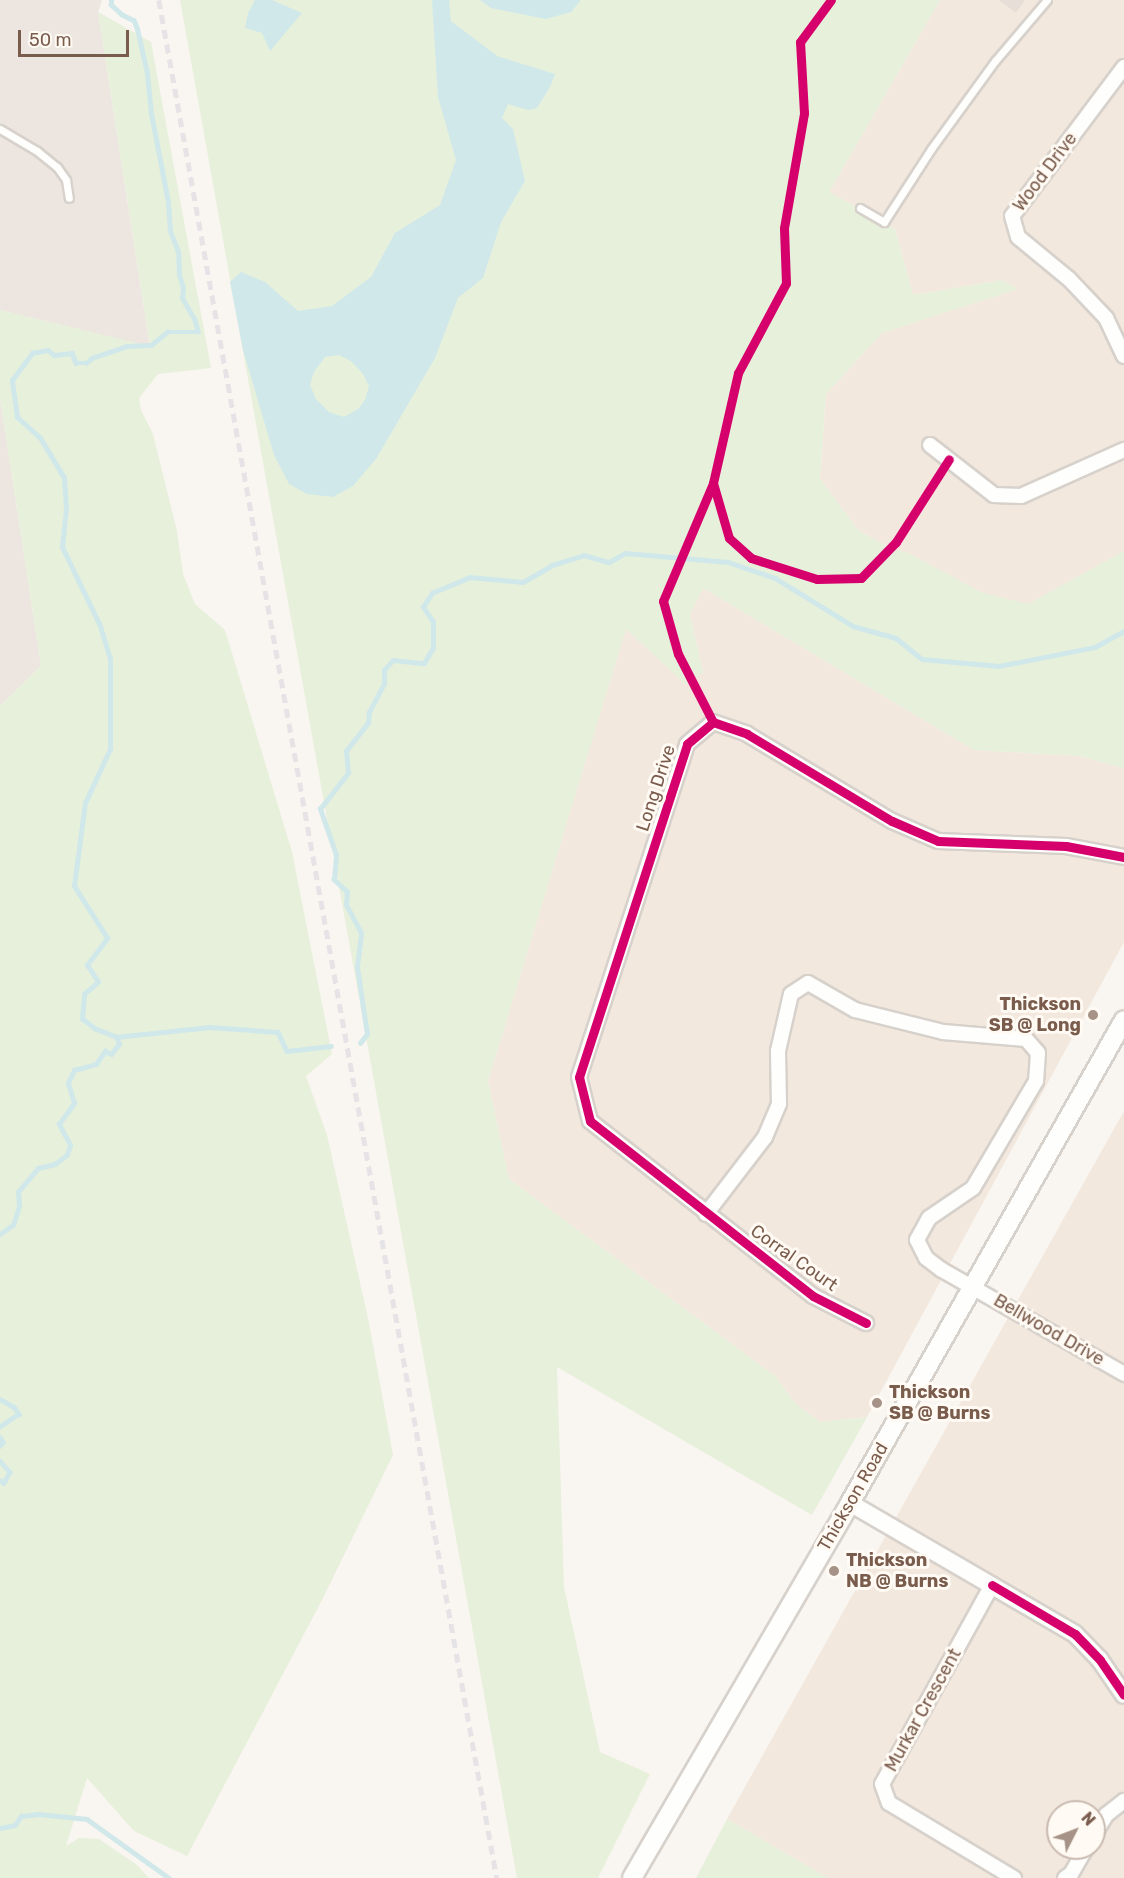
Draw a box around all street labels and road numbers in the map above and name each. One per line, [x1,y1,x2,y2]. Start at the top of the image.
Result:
street label: Wood Drive [1008,128,1082,216]
street label: Long Drive [632,742,680,834]
street label: Corral Court [746,1220,842,1296]
street label: Bellwood Drive [990,1290,1108,1370]
street label: Thickson Road [813,1439,893,1555]
street label: Murkar Crescent [880,1644,966,1776]

